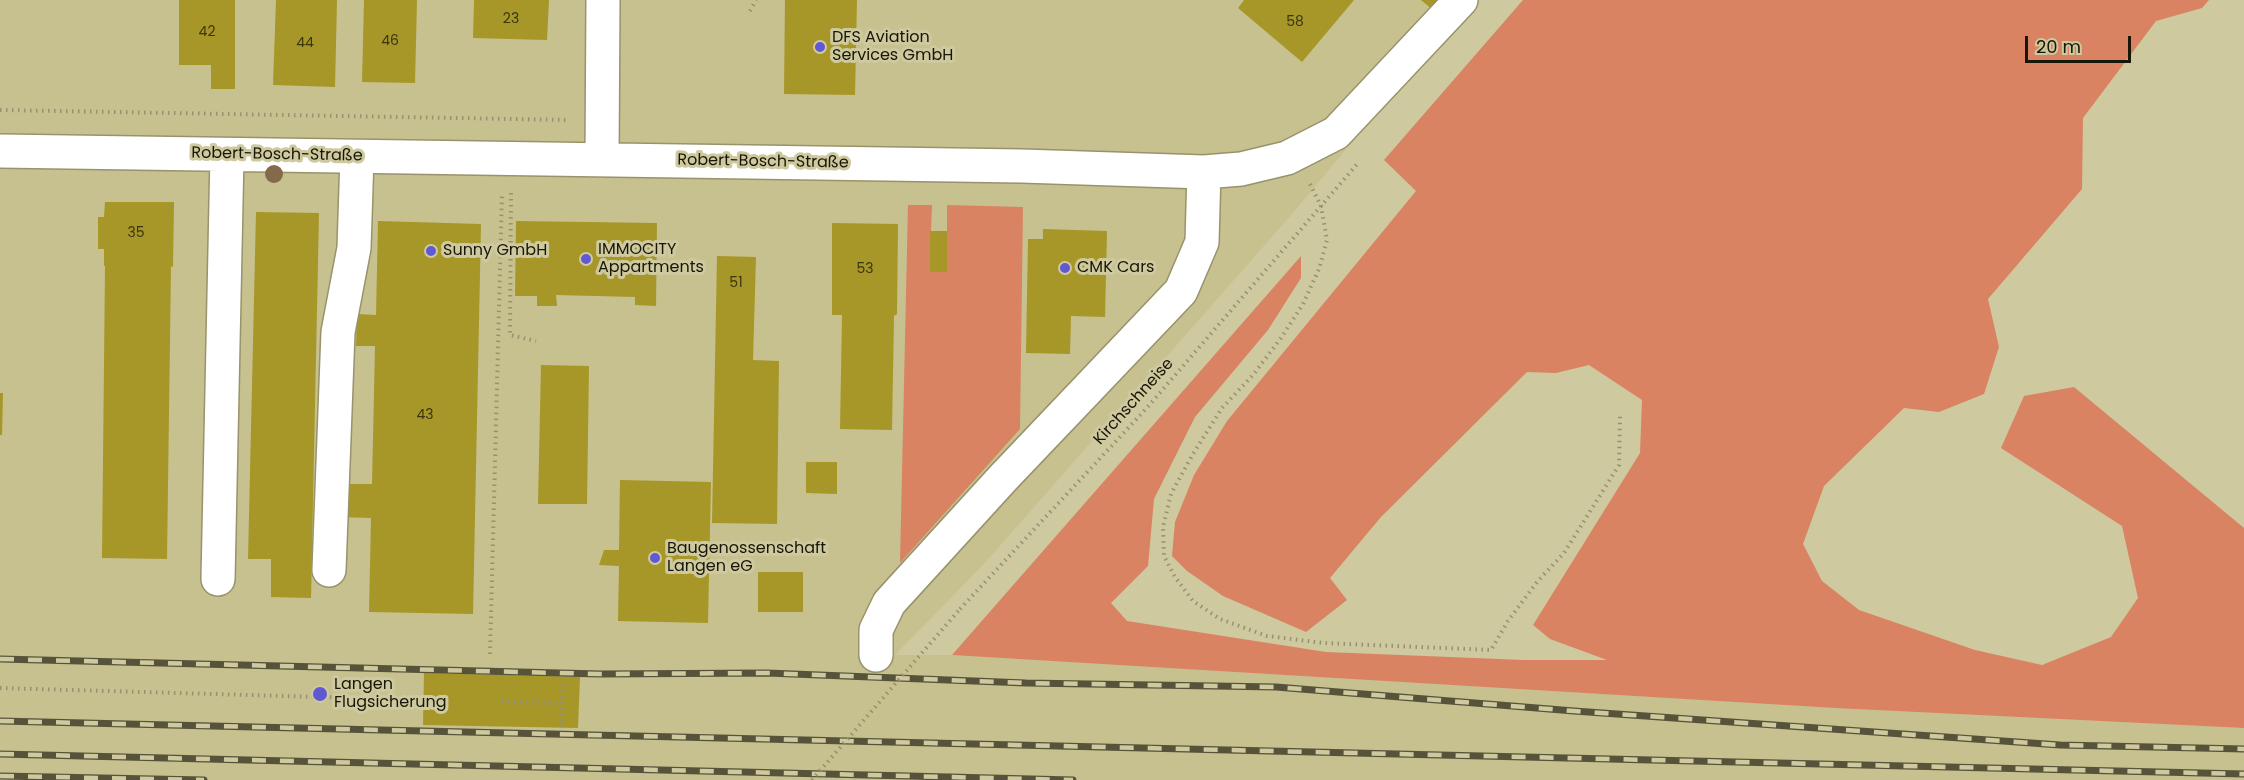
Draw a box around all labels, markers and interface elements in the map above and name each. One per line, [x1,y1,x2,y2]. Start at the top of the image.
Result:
house number: 23 [503,11,519,27]
house number: 58 [1286,14,1304,30]
house number: 42 [199,24,215,40]
scale bar [2028,24,2134,62]
place label: DFS Aviation Services GmbH [832,28,953,66]
house number: 46 [381,33,399,49]
text: 20 m [2036,34,2081,59]
house number: 44 [296,35,314,51]
marker: DFS Aviation Services GmbH [813,40,827,54]
street label: Robert-Bosch-Straße [191,144,363,166]
street label: Robert-Bosch-Straße [677,151,849,173]
house number: 35 [127,225,145,241]
place label: IMMOCITY Appartments [598,240,704,278]
place label: Sunny GmbH [443,241,547,261]
marker: Sunny GmbH [424,244,438,258]
marker: IMMOCITY Appartments [579,252,593,266]
place label: CMK Cars [1077,258,1154,278]
house number: 53 [856,261,874,277]
marker: CMK Cars [1058,261,1072,275]
house number: 51 [729,275,743,291]
street label: Kirchschneise [1090,355,1178,449]
house number: 43 [416,407,434,423]
place label: Baugenossenschaft Langen eG [667,539,826,577]
marker: Baugenossenschaft Langen eG [648,551,662,565]
place label: Langen Flugsicherung [334,675,446,713]
marker: Langen Flugsicherung [311,685,329,703]

